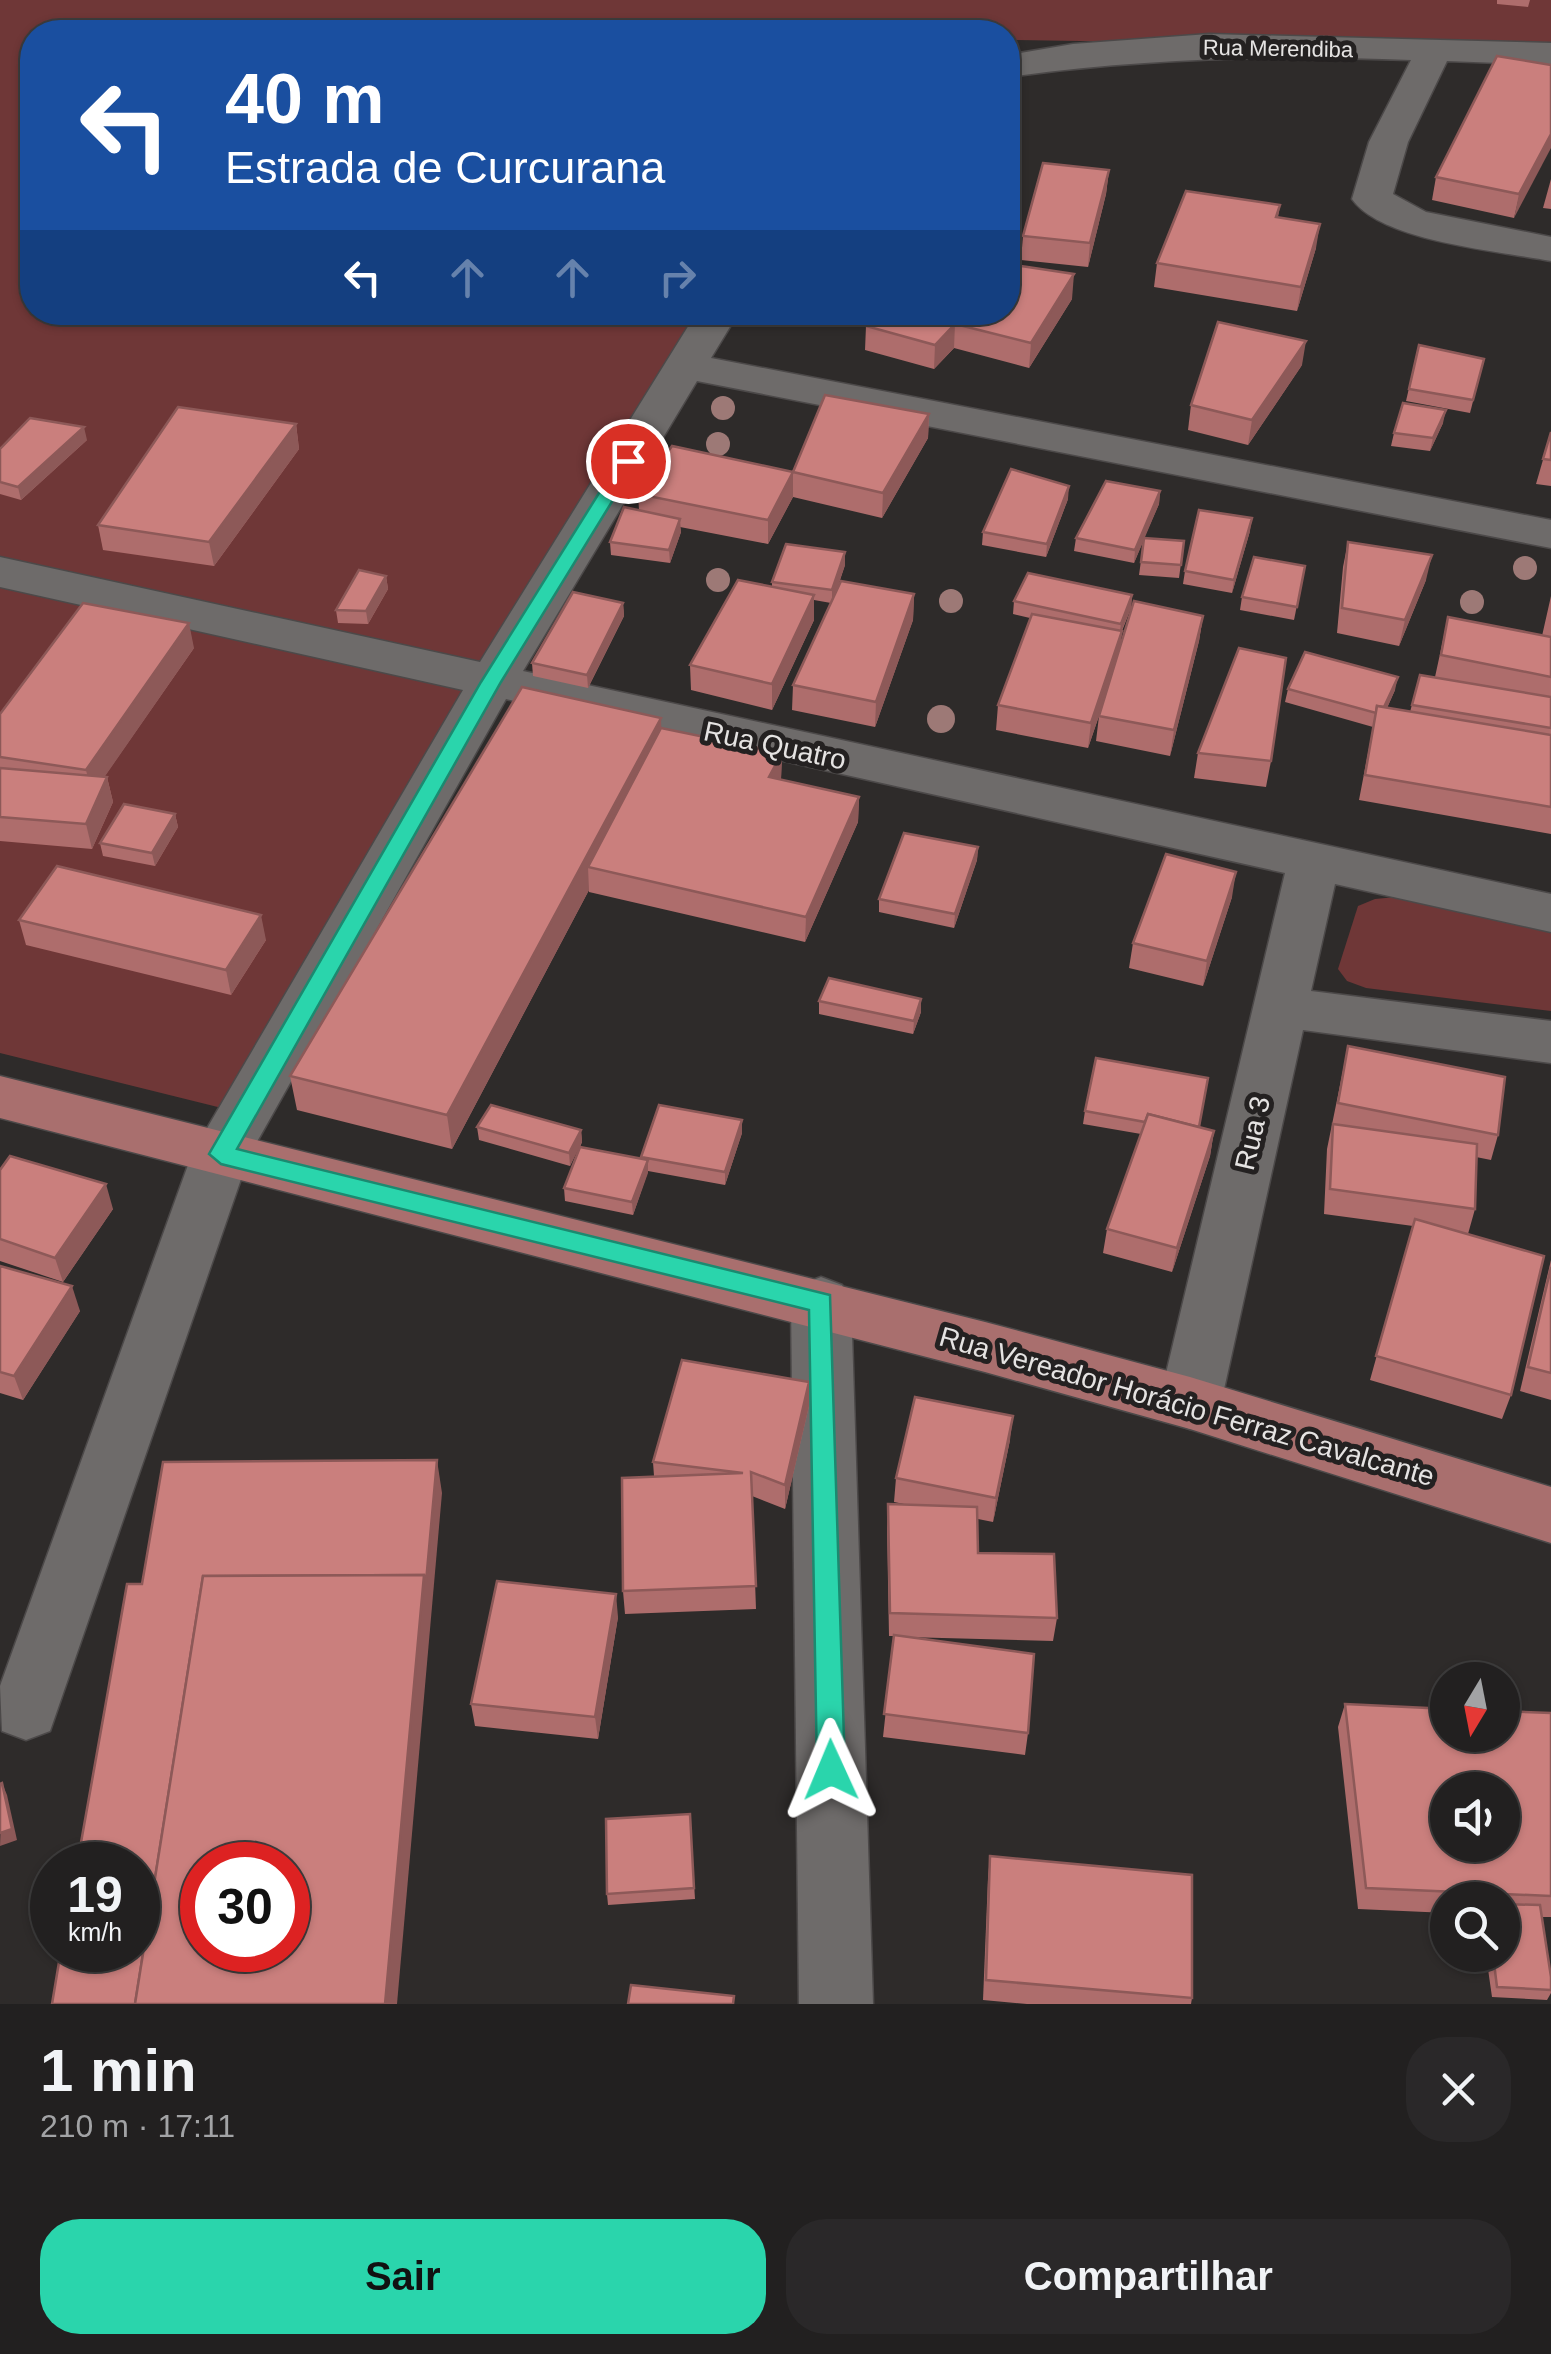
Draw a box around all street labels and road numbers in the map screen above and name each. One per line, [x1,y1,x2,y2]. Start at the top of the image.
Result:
street label: Rua Merendiba [1203,35,1354,62]
street label: Rua Quatro [701,715,849,776]
street label: Rua 3 [1229,1093,1276,1173]
street label: Rua Vereador Horácio Ferraz Cavalcante [936,1321,1438,1492]

